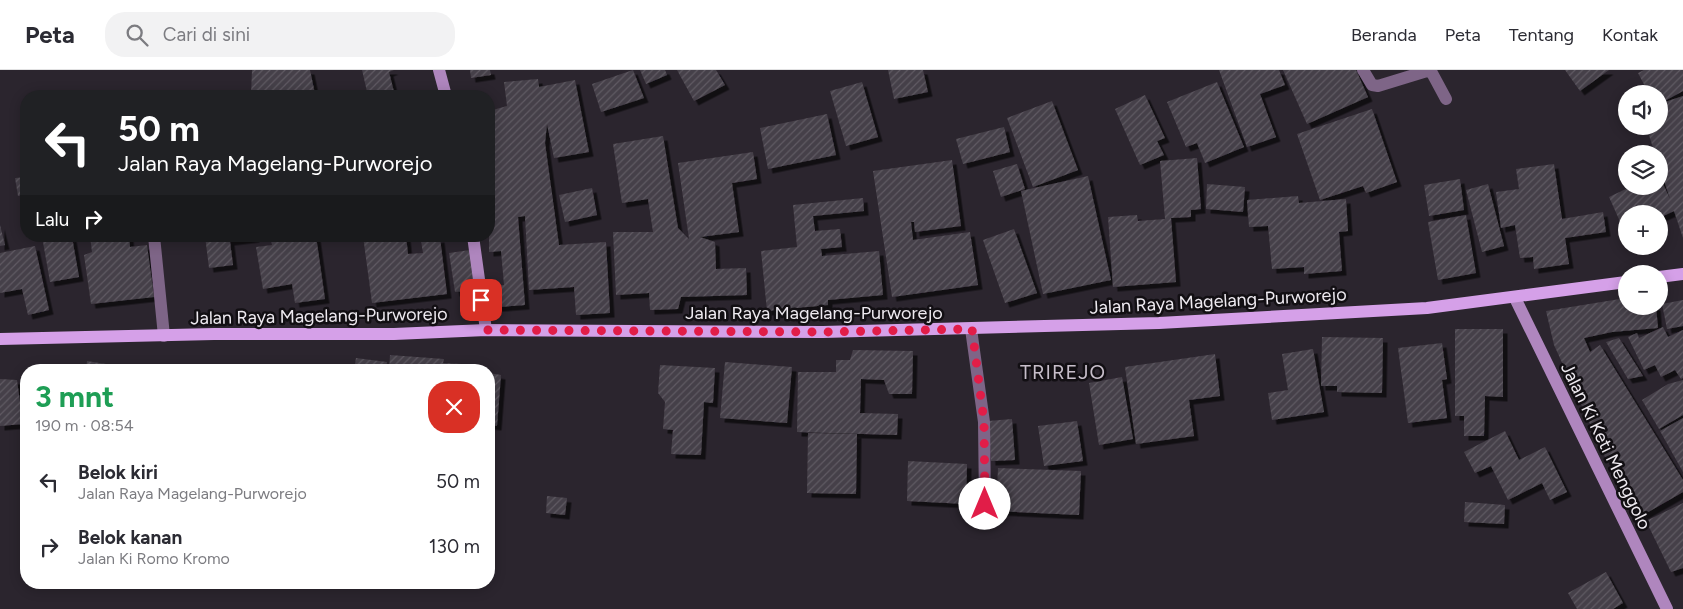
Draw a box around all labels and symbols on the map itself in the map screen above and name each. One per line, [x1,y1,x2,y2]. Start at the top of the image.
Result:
pin [460,279,502,321]
street label: Jalan Raya Magelang-Purworejo [1089,283,1347,319]
street label: Jalan Raya Magelang-Purworejo [685,302,943,324]
street label: Jalan Raya Magelang-Purworejo [190,303,448,329]
street label: Jalan Ki Keti Menggolo [1556,359,1656,533]
district label: TRIREJO [1020,360,1106,384]
position arrow [958,477,1010,529]

